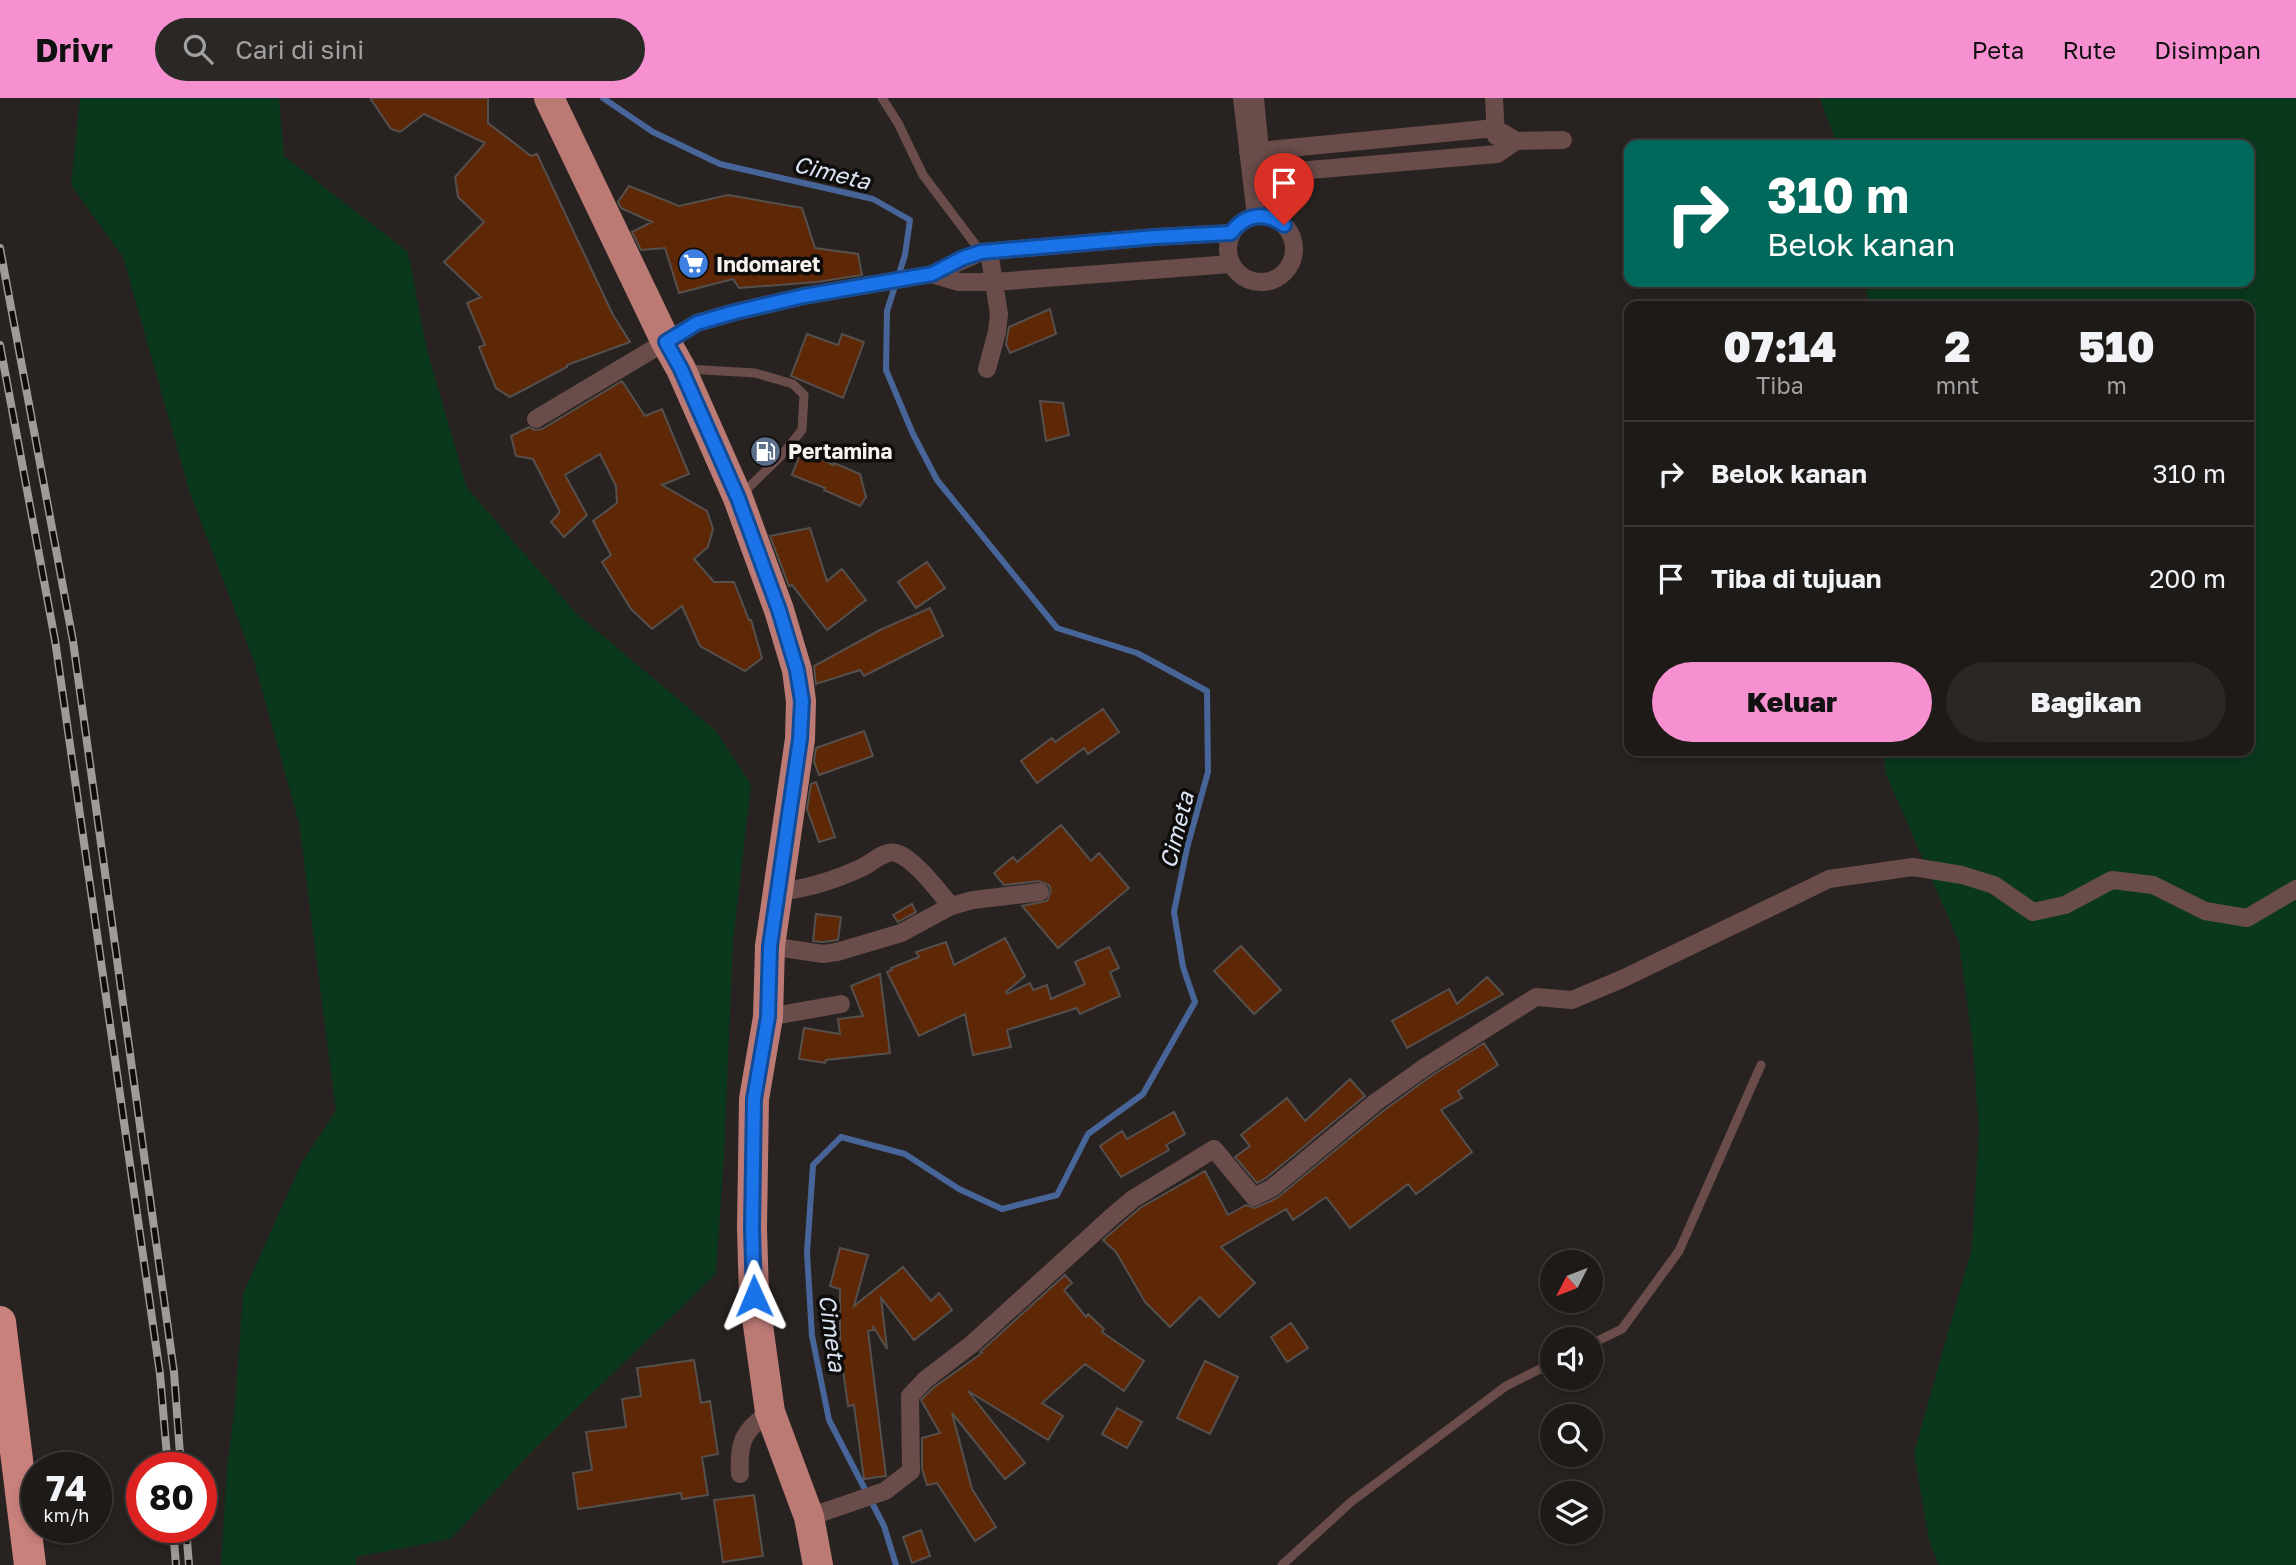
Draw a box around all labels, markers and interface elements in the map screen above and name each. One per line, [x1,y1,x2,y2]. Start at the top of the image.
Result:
search box [155,18,645,81]
text: Drivr [35,30,113,69]
icon: search [179,30,217,68]
text: Cari di sini [235,34,364,65]
text: Peta [1972,35,2024,64]
text: Rute [2062,35,2116,64]
text: Disimpan [2154,35,2261,64]
water label: Cimeta [791,149,874,195]
pin [1254,153,1314,225]
icon: arrive [1265,164,1303,202]
text: 310 m [1767,165,1909,224]
icon: right [1652,168,1743,259]
text: Belok kanan [1767,225,1955,263]
supermarket icon: Indomaret [676,247,710,281]
place label: Indomaret [716,251,820,277]
text: 07:14 [1723,321,1837,371]
text: 2 [1945,321,1971,371]
text: 510 [2078,321,2155,371]
text: Tiba [1756,371,1804,399]
text: mnt [1936,371,1979,399]
text: m [2106,371,2127,399]
fuel station icon: Pertamina [748,434,782,468]
place label: Pertamina [788,438,892,464]
icon: right [1652,455,1690,493]
text: Belok kanan [1711,458,1867,489]
text: 310 m [2153,458,2226,489]
icon: arrive [1652,560,1690,598]
text: Tiba di tujuan [1711,563,1881,594]
text: 200 m [2149,563,2226,594]
button: Keluar [1652,662,1932,742]
button: Bagikan [1946,662,2226,742]
water label: Cimeta [1153,788,1199,871]
north arrow [1540,1250,1603,1312]
map controls [1540,1250,1603,1544]
position arrow [717,1259,791,1333]
water label: Cimeta [814,1293,852,1374]
button: sound [1540,1327,1603,1390]
button: search [1540,1404,1603,1467]
speed limit sign: 80 [126,1452,217,1543]
text: 74 [46,1467,87,1509]
button: layers [1540,1481,1603,1544]
text: km/h [44,1504,89,1526]

